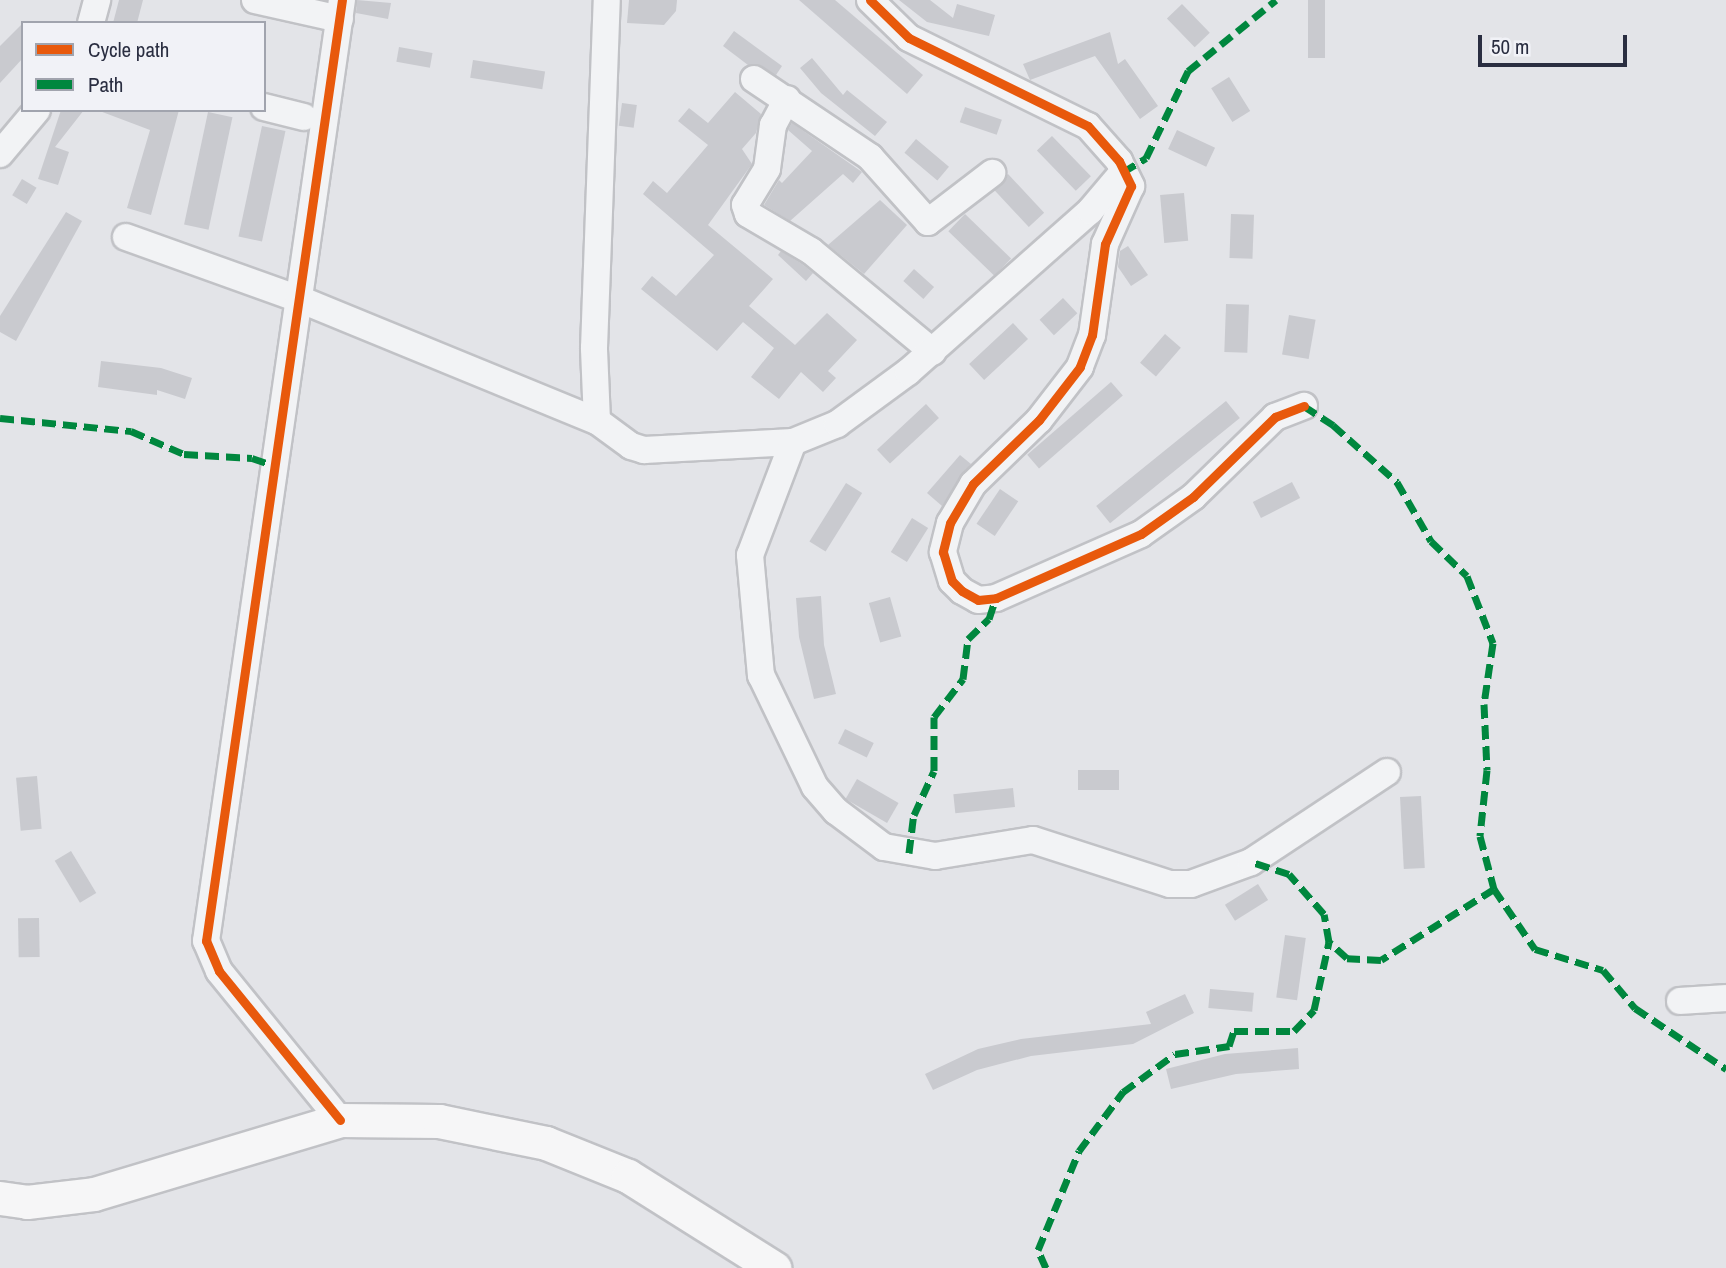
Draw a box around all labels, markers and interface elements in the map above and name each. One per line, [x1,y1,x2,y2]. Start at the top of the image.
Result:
legend [21,21,266,112]
scale bar [1481,21,1630,65]
text: 50 m [1491,32,1529,61]
text: Cycle path [88,35,169,64]
text: Path [88,70,123,99]

